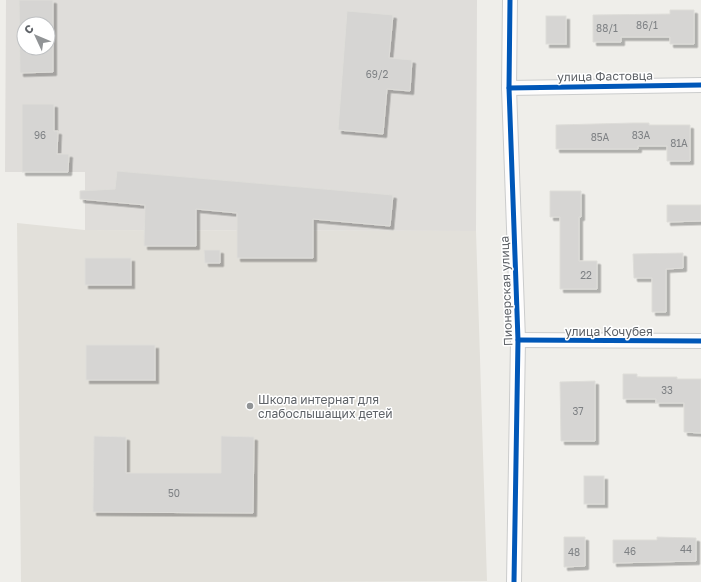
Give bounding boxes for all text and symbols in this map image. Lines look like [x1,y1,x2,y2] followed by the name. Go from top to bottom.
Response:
[16,16,56,56] north arrow
[636,19,658,31] house number: 86/1
[21,21,36,36] text: С
[596,22,618,34] house number: 88/1
[366,68,389,80] house number: 69/2
[557,68,653,84] street label: улица Фастовца
[34,129,46,141] house number: 96
[632,129,651,141] house number: 83А
[591,131,610,143] house number: 85А
[670,137,688,149] house number: 81А
[497,236,515,346] street label: Пионерская улица
[580,269,592,281] house number: 22
[565,324,653,339] street label: улица Кочубея
[661,384,673,396] house number: 33
[258,392,393,421] place label: Школа интернат для слабослышащих детей
[245,401,255,411] marker: Школа интернат для слабослышащих детей
[572,405,584,417] house number: 37
[168,487,180,499] house number: 50
[680,543,692,555] house number: 44
[624,545,636,557] house number: 46
[568,546,580,558] house number: 48

